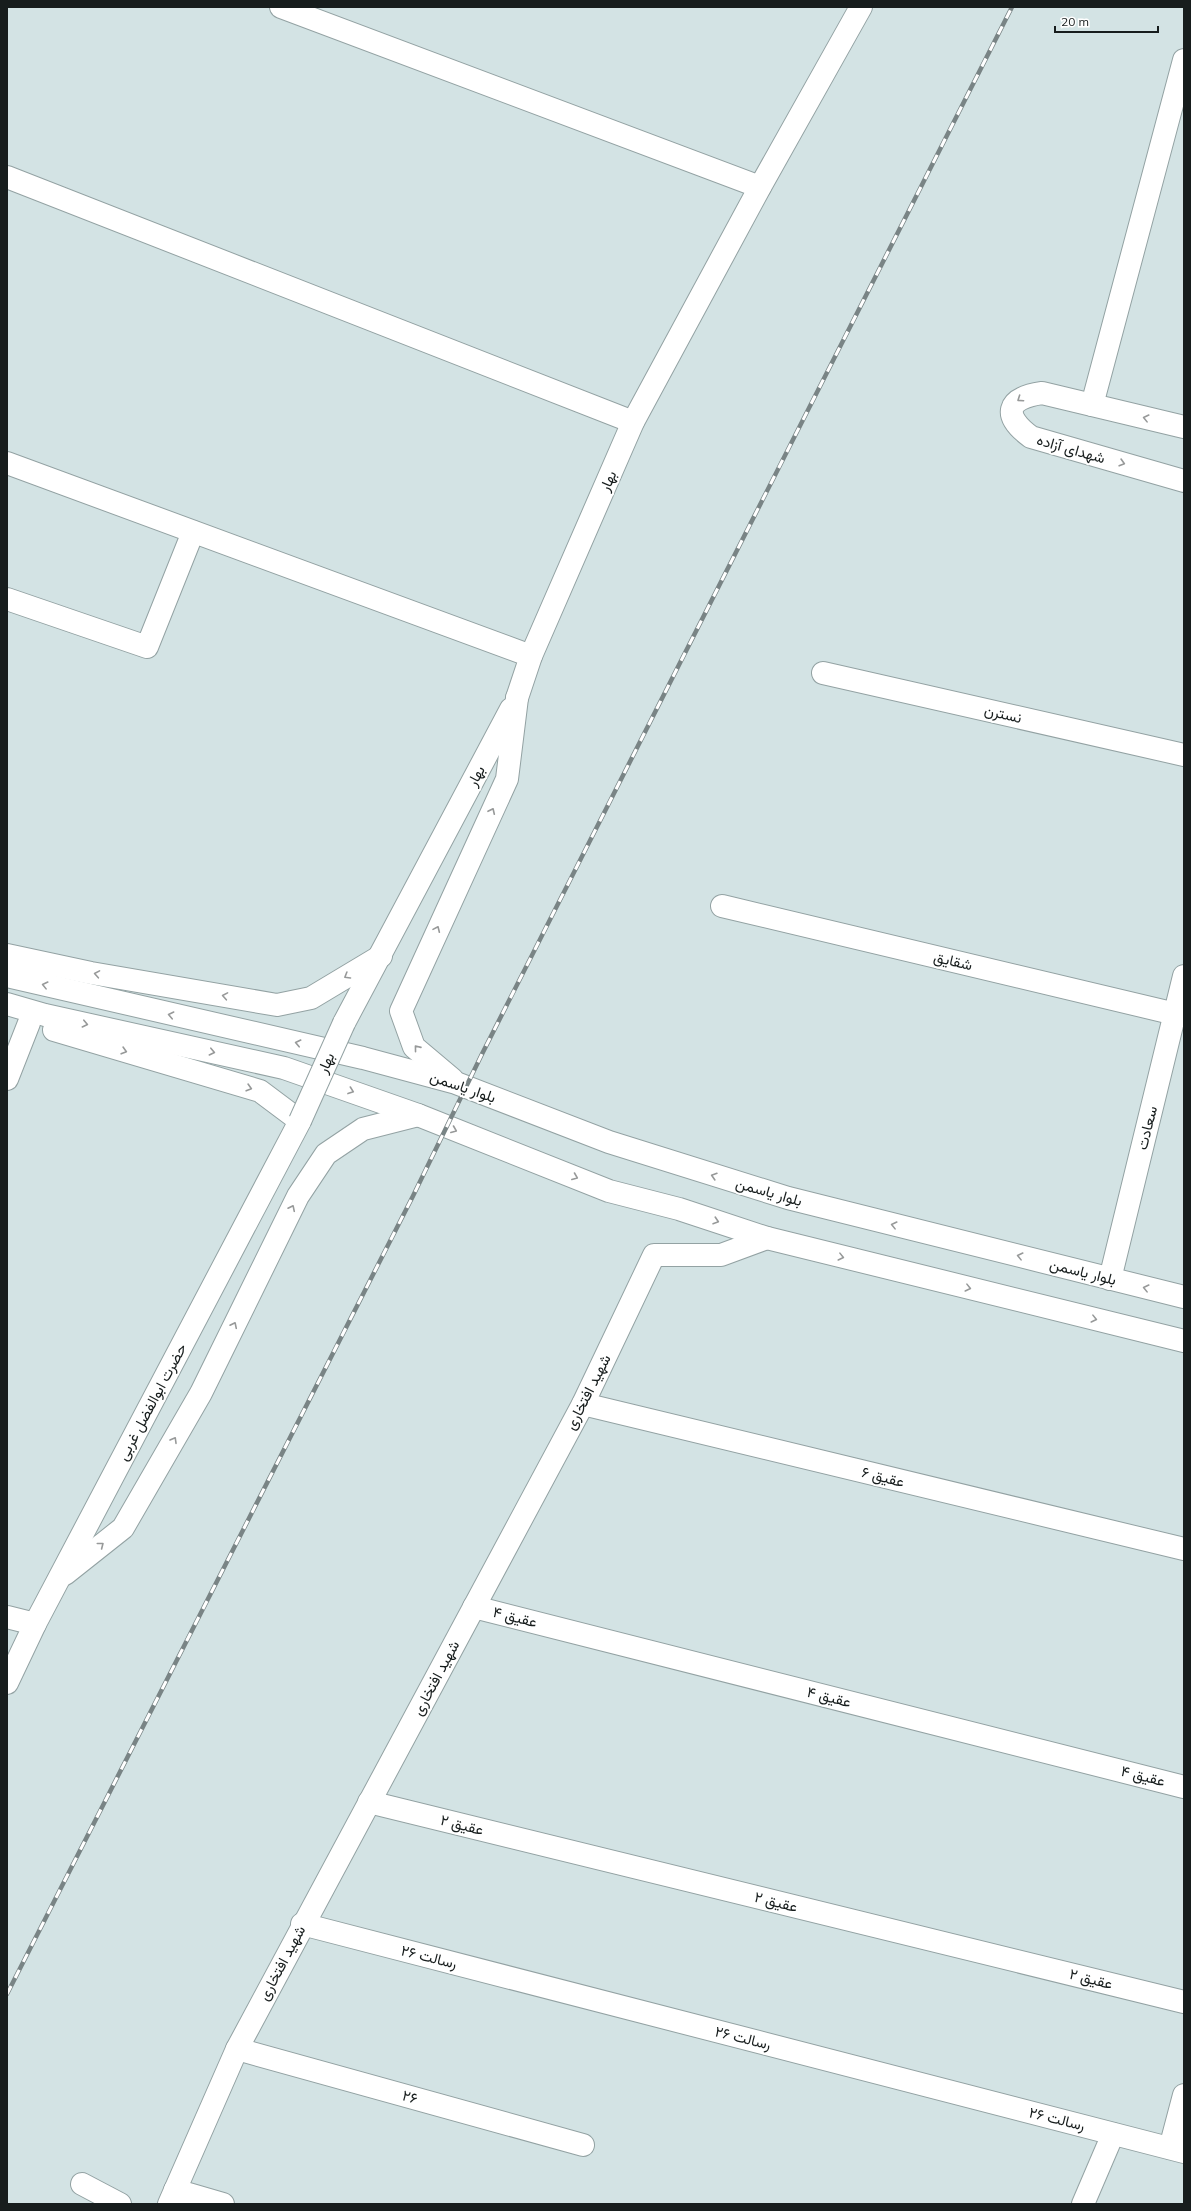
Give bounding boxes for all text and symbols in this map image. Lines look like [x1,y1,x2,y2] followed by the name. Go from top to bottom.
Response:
[1055,8,1158,34] scale bar
[1061,14,1089,29] text: 20 m
[1018,394,1025,401] one-way arrow
[1143,414,1150,423] one-way arrow
[1034,430,1108,468] street label: شهدای آزاده
[1118,458,1125,467] one-way arrow
[594,467,620,495] street label: بهار
[983,700,1024,727] street label: نسترن
[462,762,489,790] street label: بهار
[487,808,495,816] one-way arrow
[432,926,440,933] one-way arrow
[932,947,975,975] street label: شقایق
[94,970,100,978] one-way arrow
[344,971,351,978] one-way arrow
[41,982,48,990] one-way arrow
[222,992,228,1001] one-way arrow
[168,1011,174,1019] one-way arrow
[82,1019,89,1027] one-way arrow
[295,1040,301,1048] one-way arrow
[414,1045,421,1052] one-way arrow
[120,1046,127,1055] one-way arrow
[209,1047,216,1055] one-way arrow
[312,1049,338,1077] street label: بهار
[427,1066,499,1108] street label: بلوار یاسمن
[246,1083,252,1091] one-way arrow
[347,1087,354,1095] one-way arrow
[1132,1104,1161,1152] street label: سعادت
[451,1125,458,1133] one-way arrow
[711,1172,718,1181] one-way arrow
[571,1173,578,1181] one-way arrow
[733,1173,805,1211] street label: بلوار یاسمن
[287,1205,295,1212] one-way arrow
[713,1217,720,1225] one-way arrow
[891,1221,897,1229] one-way arrow
[838,1252,845,1260] one-way arrow
[1017,1253,1023,1261] one-way arrow
[1047,1254,1119,1290] street label: بلوار یاسمن
[964,1283,971,1291] one-way arrow
[1143,1284,1150,1293] one-way arrow
[1090,1314,1097,1323] one-way arrow
[229,1322,237,1329] one-way arrow
[113,1340,191,1464] street label: حضرت ابوالفضل غربی
[560,1351,616,1433] street label: شهید افتخاری
[169,1437,176,1444] one-way arrow
[859,1462,907,1492] street label: عقیق ۶
[96,1543,103,1550] one-way arrow
[491,1602,539,1632] street label: عقیق ۴
[408,1637,464,1719] street label: شهید افتخاری
[805,1682,853,1712] street label: عقیق ۴
[1119,1761,1167,1791] street label: عقیق ۴
[438,1810,486,1840] street label: عقیق ۲
[752,1887,800,1917] street label: عقیق ۲
[254,1922,310,2004] street label: شهید افتخاری
[399,1940,459,1973] street label: رسالت ۲۶
[1067,1964,1115,1994] street label: عقیق ۲
[713,2021,773,2054] street label: رسالت ۲۶
[400,2085,420,2108] street label: ۲۶
[1027,2102,1087,2135] street label: رسالت ۲۶

